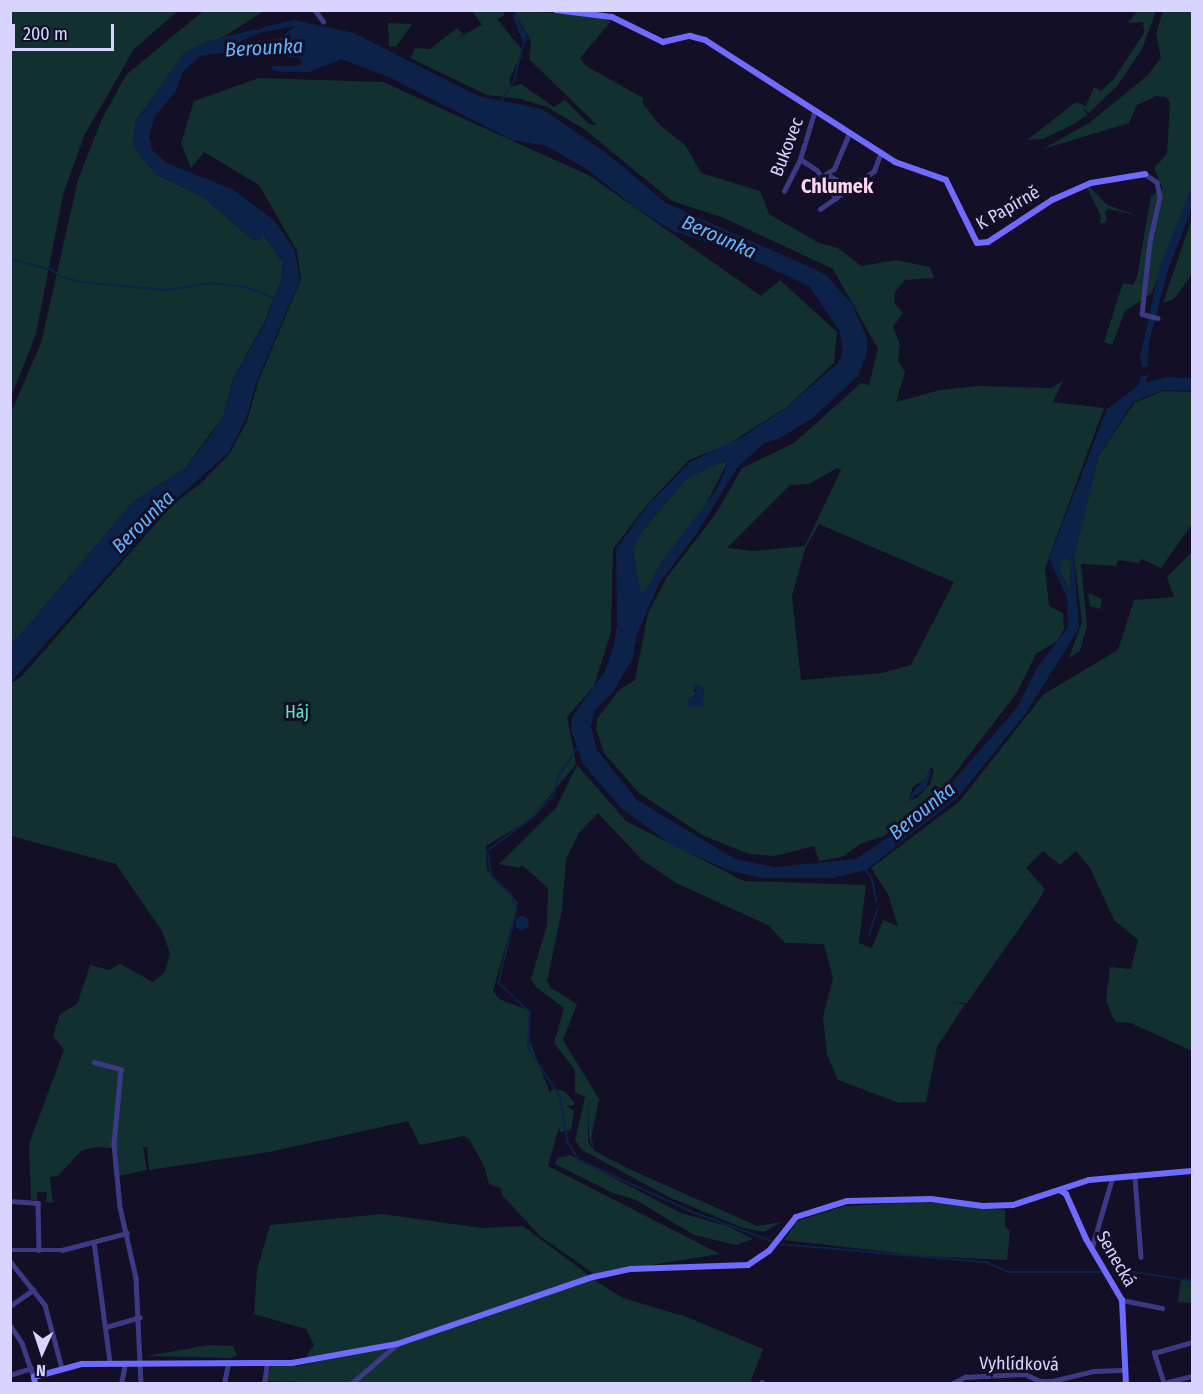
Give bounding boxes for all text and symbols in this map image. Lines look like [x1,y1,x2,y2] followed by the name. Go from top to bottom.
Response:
[15,12,117,50] scale bar
[23,23,68,45] text: 200 m
[224,34,304,62] water label: Berounka
[766,114,808,180] street label: Bukovec
[801,174,873,198] district label: Chlumek
[972,181,1044,235] street label: K Papírně
[678,210,760,264] water label: Berounka
[107,486,179,558] water label: Berounka
[285,701,309,723] park label: Háj
[884,777,960,845] water label: Berounka
[1091,1227,1141,1291] street label: Senecká
[12,1322,72,1382] north arrow
[979,1353,1059,1375] street label: Vyhlídková
[36,1361,46,1380] text: N

